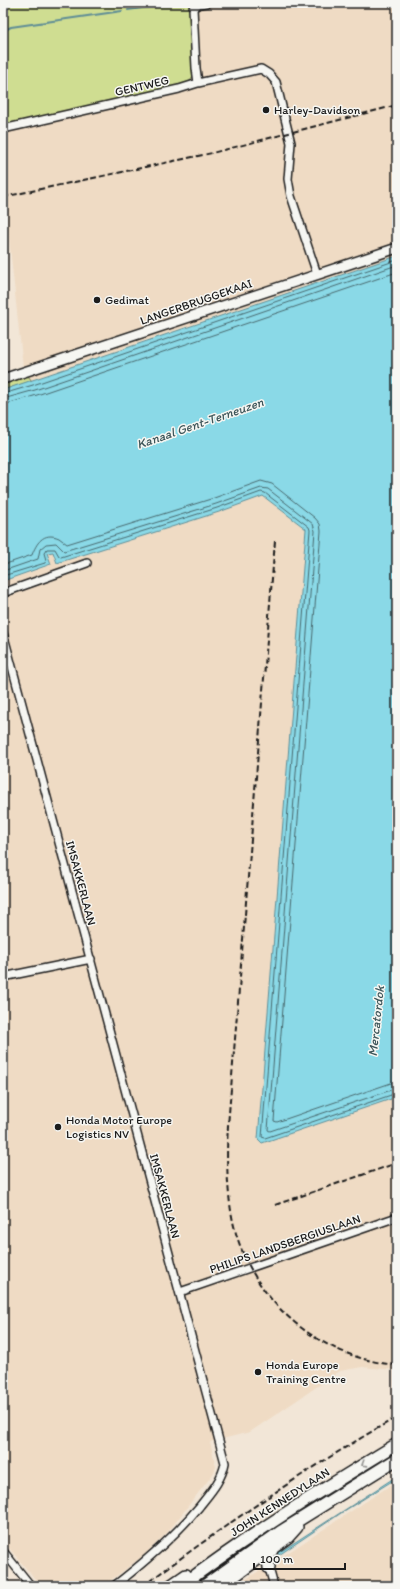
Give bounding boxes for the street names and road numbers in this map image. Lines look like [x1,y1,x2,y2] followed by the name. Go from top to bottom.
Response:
[114,73,170,99] street label: GENTWEG
[138,276,254,328] street label: LANGERBRUGGEKAAI
[63,839,99,927] street label: IMSAKKERLAAN
[147,1152,183,1240] street label: IMSAKKERLAAN
[208,1212,362,1276] street label: PHILIPS LANDSBERGIUSLAAN
[228,1465,332,1539] street label: JOHN KENNEDYLAAN

